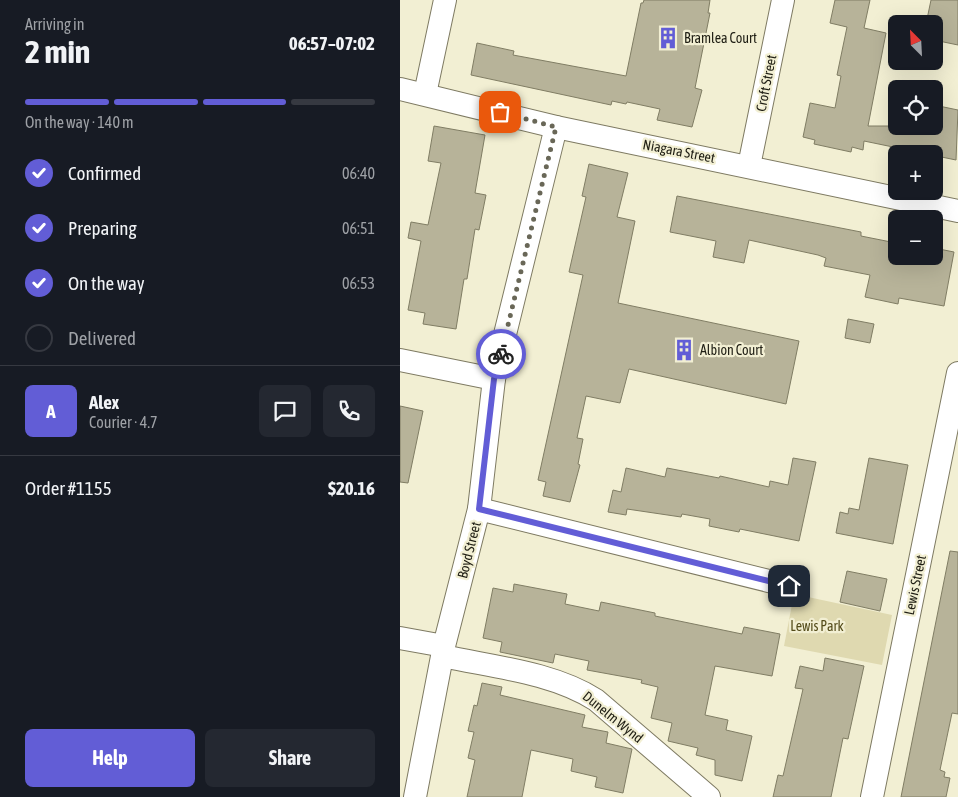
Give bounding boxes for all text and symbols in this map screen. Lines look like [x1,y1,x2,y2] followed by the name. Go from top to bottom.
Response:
[25,15,85,33] text: Arriving in
[888,15,942,70] north arrow
[888,15,943,265] map controls
[655,25,681,51] building icon: Bramlea Court
[684,30,757,46] place label: Bramlea Court
[289,32,375,54] text: 06:57–07:02
[25,33,90,70] text: 2 min
[753,53,779,113] street label: Croft Street
[888,80,943,135] button: locate
[479,91,521,133] pin
[486,98,514,126] icon: bag
[25,113,134,131] text: On the way · 140 m
[642,136,716,166] street label: Niagara Street
[888,145,943,200] button: +
[25,159,53,187] icon: check
[68,162,141,184] text: Confirmed
[342,164,375,182] text: 06:40
[888,210,943,265] button: −
[25,214,53,242] icon: check
[68,217,137,239] text: Preparing
[342,219,375,237] text: 06:51
[25,269,53,297] icon: check
[68,272,145,294] text: On the way
[342,274,375,292] text: 06:53
[68,327,136,349] text: Delivered
[476,329,526,379] courier
[671,337,697,363] building icon: Albion Court
[487,340,515,368] icon: bike
[700,342,763,358] place label: Albion Court
[259,385,311,437] button: chat
[323,385,375,437] button: phone
[89,391,119,413] text: Alex
[46,400,56,422] text: A
[89,413,158,431] text: Courier · 4.7
[25,477,112,499] text: Order #1155
[328,477,375,499] text: $20.16
[454,520,484,580] street label: Boyd Street
[901,554,929,616] street label: Lewis Street
[768,565,810,607] pin
[775,572,803,600] icon: home
[790,618,844,634] park label: Lewis Park
[580,688,646,746] street label: Dunelm Wynd
[25,729,195,787] button: Help
[205,729,375,787] button: Share

